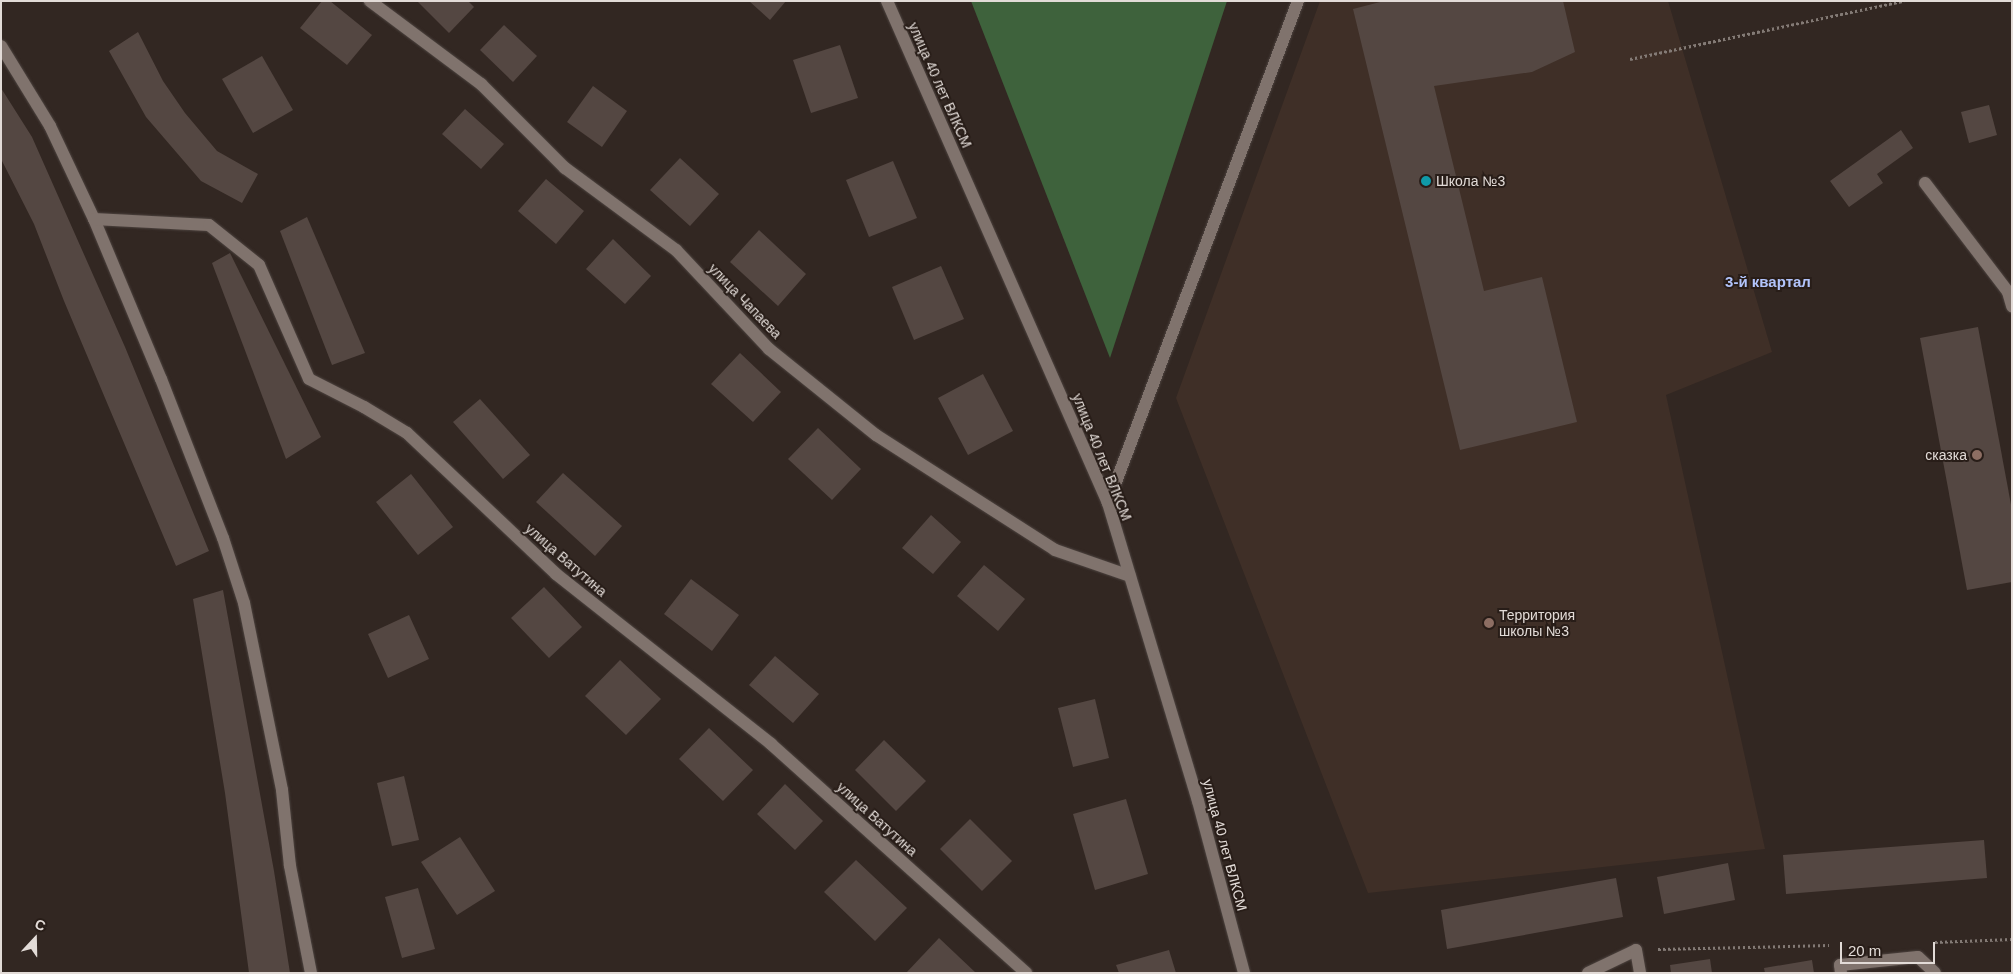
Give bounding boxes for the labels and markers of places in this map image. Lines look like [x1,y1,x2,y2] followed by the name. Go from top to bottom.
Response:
[1436,173,1505,189] place label: Школа №3
[1420,175,1432,187] marker: Школа №3
[1925,447,1967,463] place label: сказка
[1971,449,1983,461] marker: сказка
[1499,607,1575,640] place label: Территория школы №3
[1483,617,1495,629] marker: Территория школы №3

